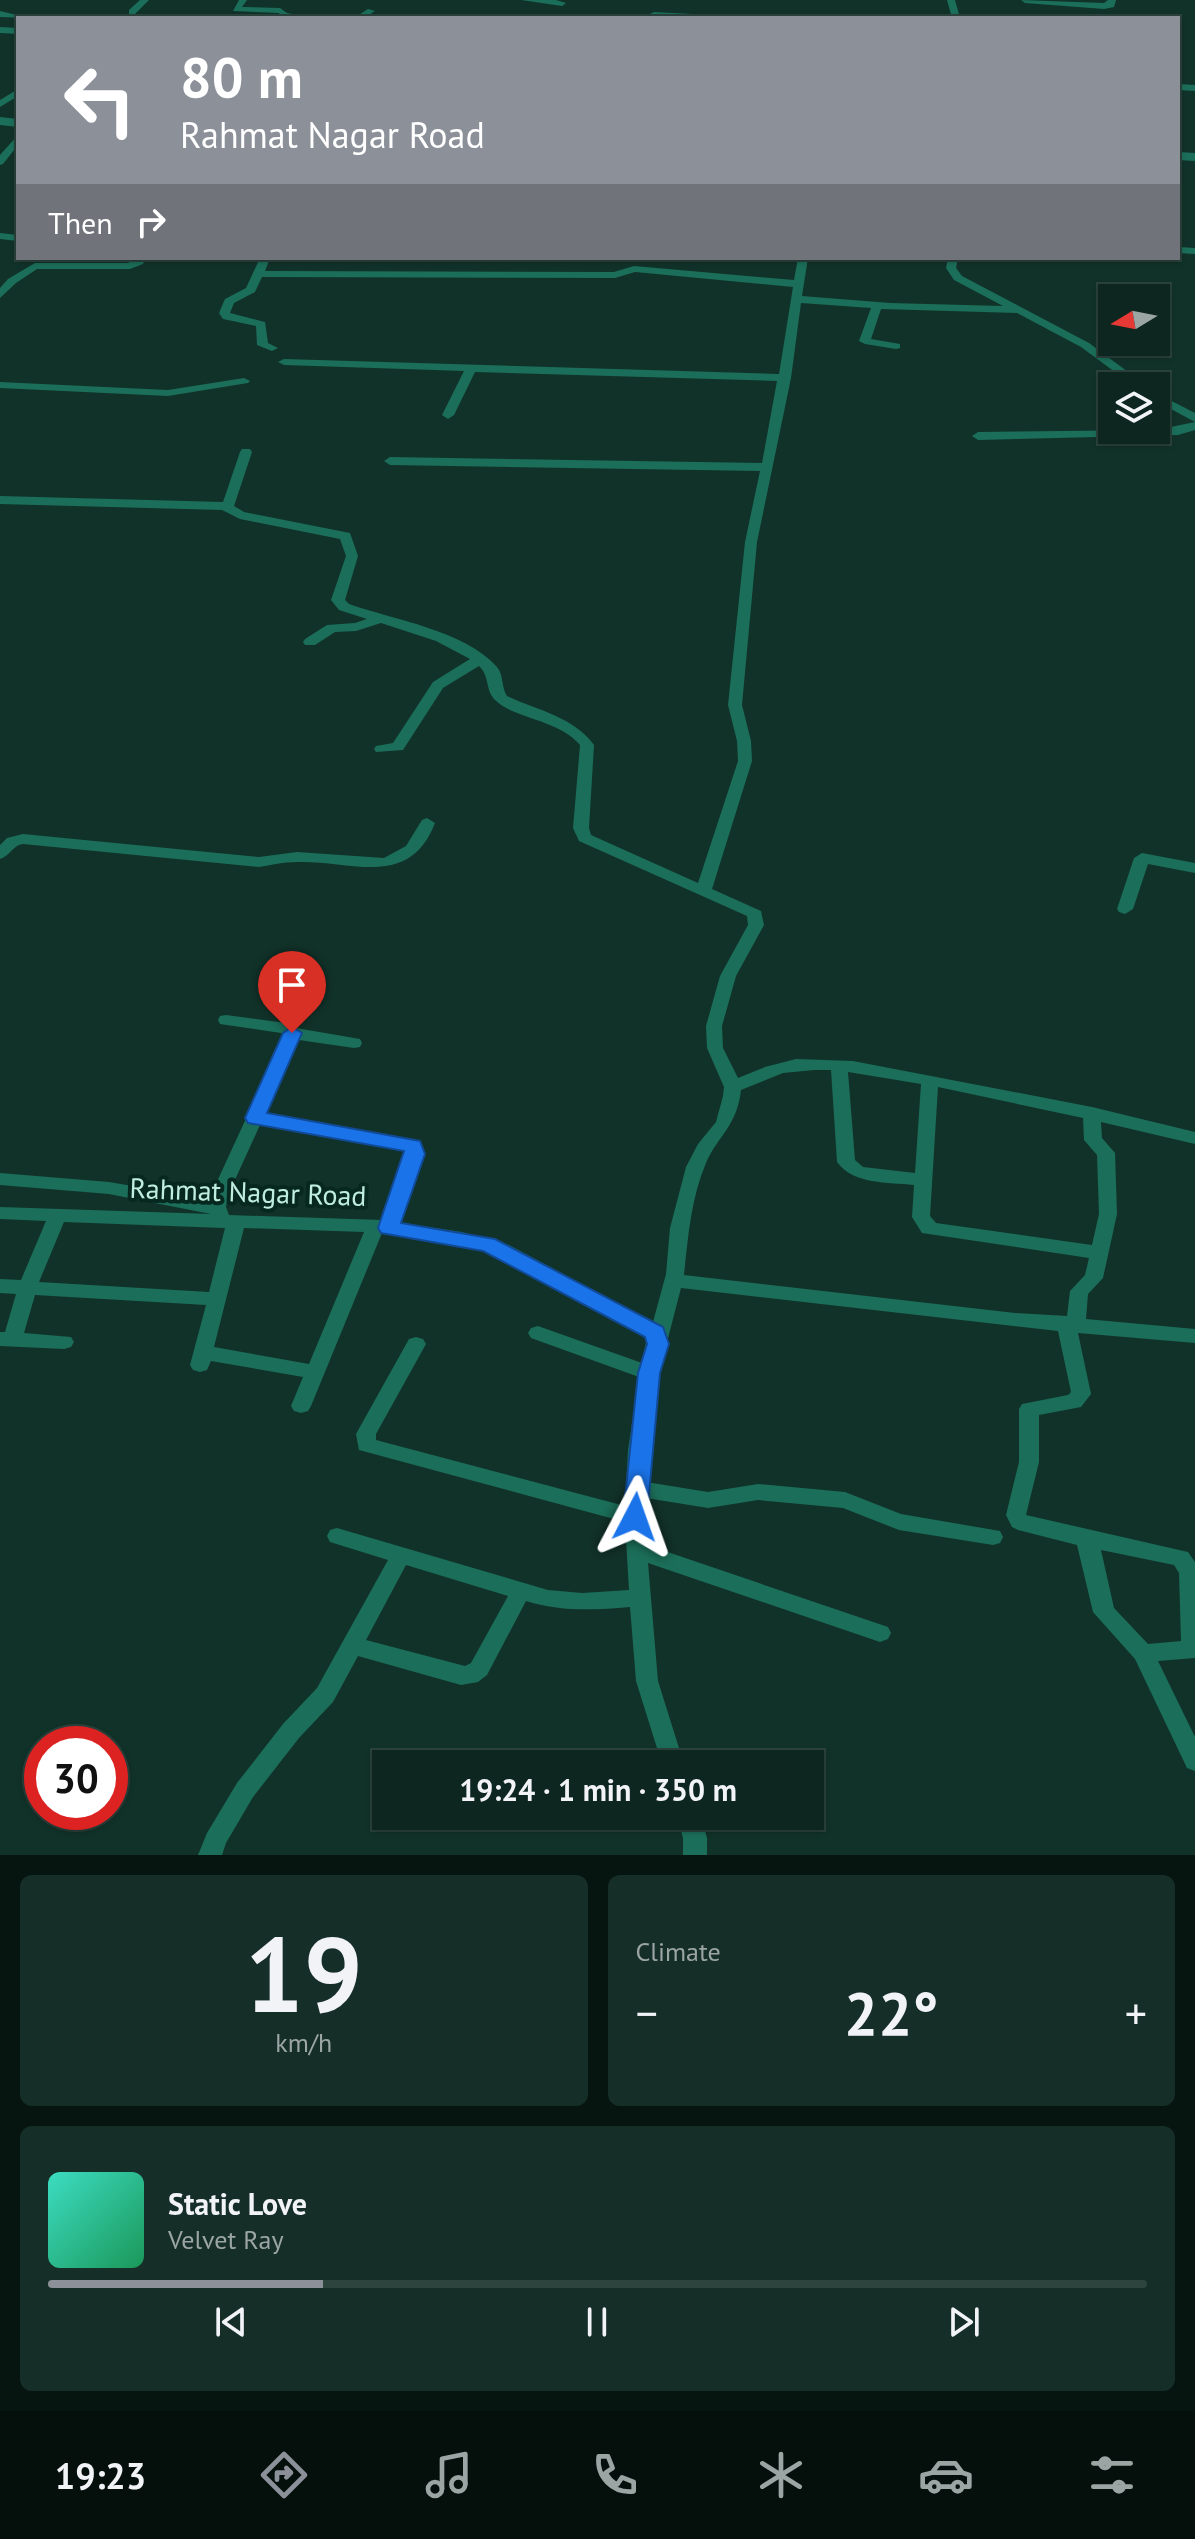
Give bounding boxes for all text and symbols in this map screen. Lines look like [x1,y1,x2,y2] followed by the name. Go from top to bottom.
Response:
[180,41,303,113] text: 80 m
[48,48,152,152] icon: left
[180,111,485,158] text: Rahmat Nagar Road
[129,200,173,244] icon: right
[48,203,113,242] text: Then
[1098,284,1170,356] north arrow
[1098,284,1170,444] map controls
[1098,372,1170,444] button: layers
[258,951,326,1033] pin
[270,963,314,1007] icon: arrive
[129,1169,367,1214] street label: Rahmat Nagar Road
[593,1475,677,1559] position arrow
[24,1726,128,1830] speed limit sign: 30
[459,1770,737,1809] text: 19:24 · 1 min · 350 m
[245,1906,363,2041] text: 19
[636,1935,721,1968] text: Climate
[844,1974,938,2052] text: 22°
[636,1984,658,2041] text: −
[1125,1984,1147,2041] text: +
[275,2026,332,2059] text: km/h
[168,2184,307,2223] text: Static Love
[168,2223,284,2256] text: Velvet Ray
[209,2300,253,2344] icon: previous
[575,2300,619,2344] icon: pause
[942,2300,986,2344] icon: next
[256,2447,312,2503] icon: directions
[421,2447,477,2503] icon: music
[587,2447,643,2503] icon: phone
[753,2447,809,2503] icon: climate
[918,2447,974,2503] icon: car
[1084,2447,1140,2503] icon: filters
[55,2452,146,2499] text: 19:23

